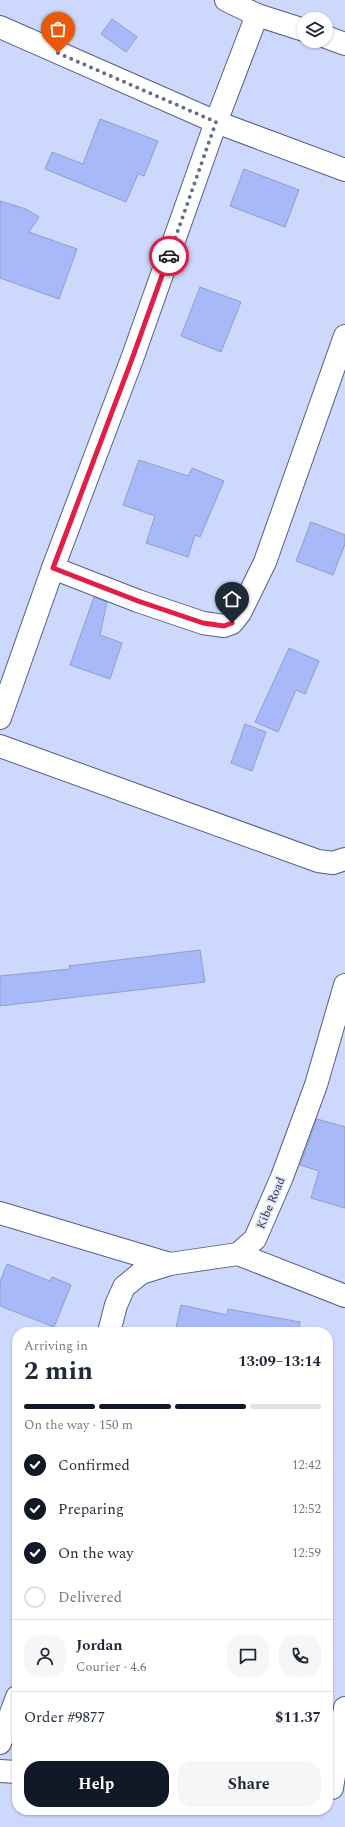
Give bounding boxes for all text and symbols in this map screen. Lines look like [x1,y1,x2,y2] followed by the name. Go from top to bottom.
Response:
[41,12,75,53] pin
[297,12,333,48] map controls
[297,12,333,48] button: layers
[47,18,69,40] icon: bag
[149,236,189,276] courier
[158,245,180,267] icon: car
[215,582,249,623] pin
[221,588,243,610] icon: home
[252,1174,291,1232] street label: Kibe Road
[24,1336,88,1356] text: Arriving in
[238,1350,321,1373] text: 13:09–13:14
[24,1351,93,1391] text: 2 min
[24,1415,133,1435] text: On the way · 150 m
[24,1454,46,1476] icon: check
[58,1454,130,1477] text: Confirmed
[292,1455,321,1475] text: 12:42
[24,1498,46,1520] icon: check
[58,1498,124,1521] text: Preparing
[292,1499,321,1519] text: 12:52
[24,1542,46,1564] icon: check
[58,1542,133,1565] text: On the way
[292,1543,321,1563] text: 12:59
[58,1586,122,1609] text: Delivered
[76,1634,123,1657] text: Jordan
[24,1635,66,1677] button: person
[227,1635,269,1677] button: chat
[279,1635,321,1677] button: phone
[76,1657,146,1677] text: Courier · 4.6
[24,1706,105,1729] text: Order #9877
[275,1706,321,1729] text: $11.37
[24,1761,169,1807] button: Help
[177,1761,321,1807] button: Share

